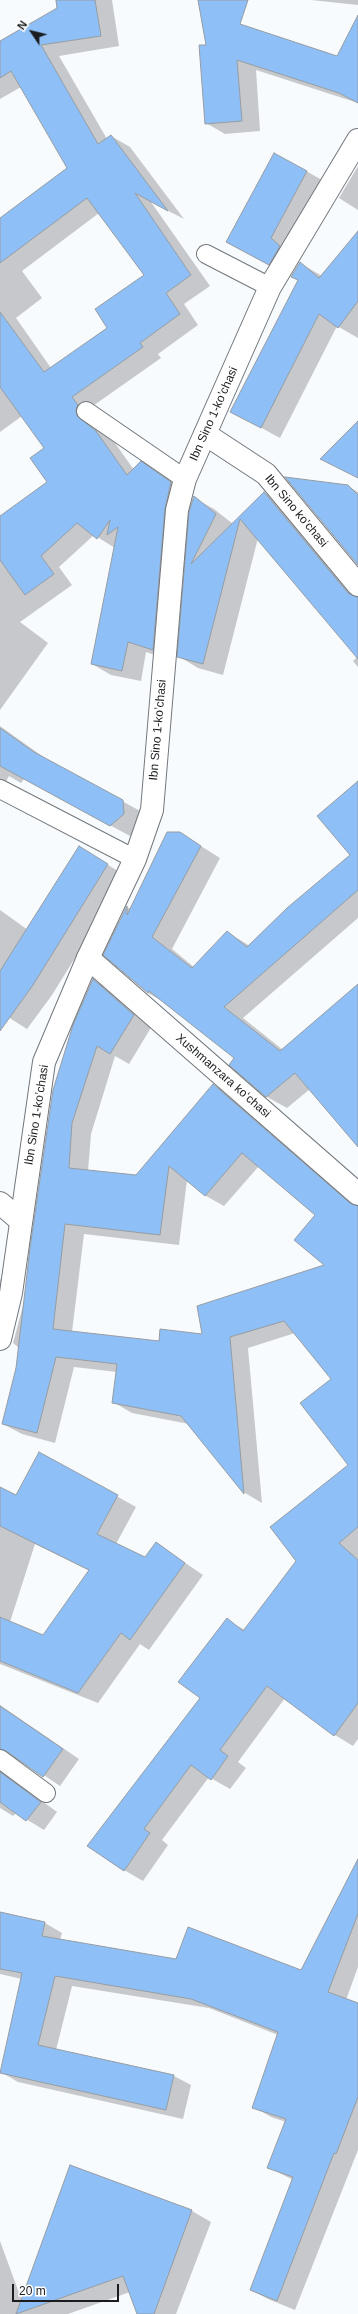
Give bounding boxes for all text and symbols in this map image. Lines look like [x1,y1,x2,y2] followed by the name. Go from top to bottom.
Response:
[12,12,52,52] north arrow
[15,18,29,32] text: N
[187,365,241,463] street label: Ibn Sino 1-koʼchasi
[261,472,331,550] street label: Ibn Sino ko'chasi
[146,679,170,781] street label: Ibn Sino 1-koʼchasi
[173,1031,273,1121] street label: Xushmanzara koʻchasi
[22,1064,52,1166] street label: Ibn Sino 1-koʼchasi
[14,2276,121,2302] scale bar
[19,2284,46,2298] text: 20 m

